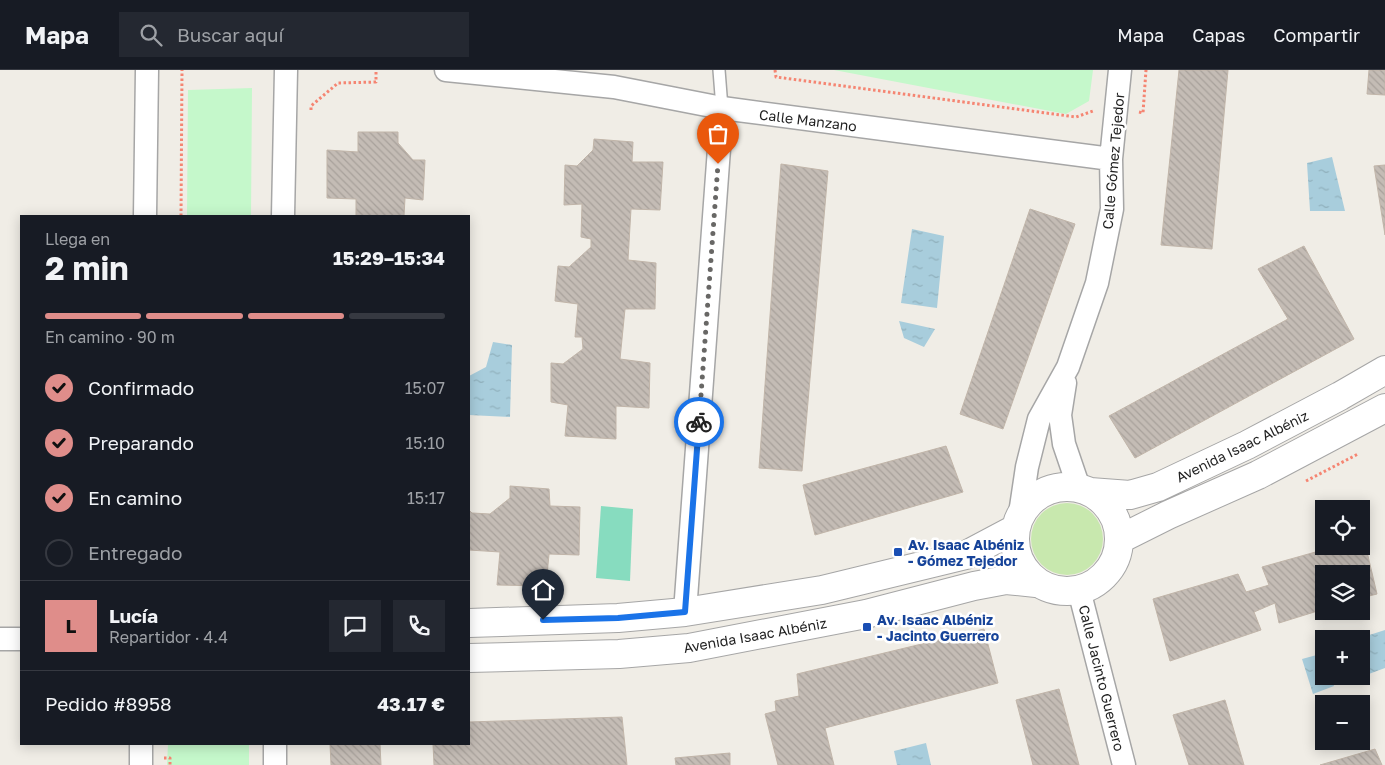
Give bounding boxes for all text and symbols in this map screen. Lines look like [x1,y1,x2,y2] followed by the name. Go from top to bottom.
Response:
[119,12,469,57] search box
[25,20,89,49] text: Mapa
[137,21,165,49] icon: search
[177,23,284,46] text: Buscar aquí
[1117,24,1164,46] text: Mapa
[1192,24,1245,46] text: Capas
[1273,24,1360,46] text: Compartir
[1099,91,1127,230] street label: Calle Gómez Tejedor
[758,106,858,134] street label: Calle Manzano
[697,113,739,164] pin
[704,120,732,148] icon: bag
[45,229,110,249] text: Llega en
[333,246,445,269] text: 15:29–15:34
[45,249,129,287] text: 2 min
[45,327,175,347] text: En camino · 90 m
[45,374,73,402] icon: check
[88,376,194,399] text: Confirmado
[405,378,445,398] text: 15:07
[674,397,724,447] courier
[1173,407,1311,485] street label: Avenida Isaac Albéniz
[685,408,713,436] icon: bike
[45,429,73,457] icon: check
[88,431,194,454] text: Preparando
[405,433,445,453] text: 15:10
[45,484,73,512] icon: check
[88,486,182,509] text: En camino
[407,488,445,508] text: 15:17
[1315,500,1370,750] map controls
[1315,500,1370,555] button: locate
[908,536,1024,569] place label: Av. Isaac Albéniz - Gómez Tejedor
[88,541,182,564] text: Entregado
[892,546,904,558] marker: Av. Isaac Albéniz - Gómez Tejedor
[1315,565,1370,620] button: layers
[522,569,564,620] pin
[529,576,557,604] icon: home
[329,600,381,652] button: chat
[393,600,445,652] button: phone
[1076,603,1128,753] street label: Calle Jacinto Guerrero
[109,604,158,627] text: Lucía
[877,611,999,644] place label: Av. Isaac Albéniz - Jacinto Guerrero
[66,614,76,637] text: L
[682,614,828,656] street label: Avenida Isaac Albéniz
[861,621,873,633] marker: Av. Isaac Albéniz - Jacinto Guerrero
[109,627,228,647] text: Repartidor · 4.4
[1315,630,1370,685] button: +
[45,692,172,715] text: Pedido #8958
[377,692,445,715] text: 43.17 €
[1315,695,1370,750] button: −

